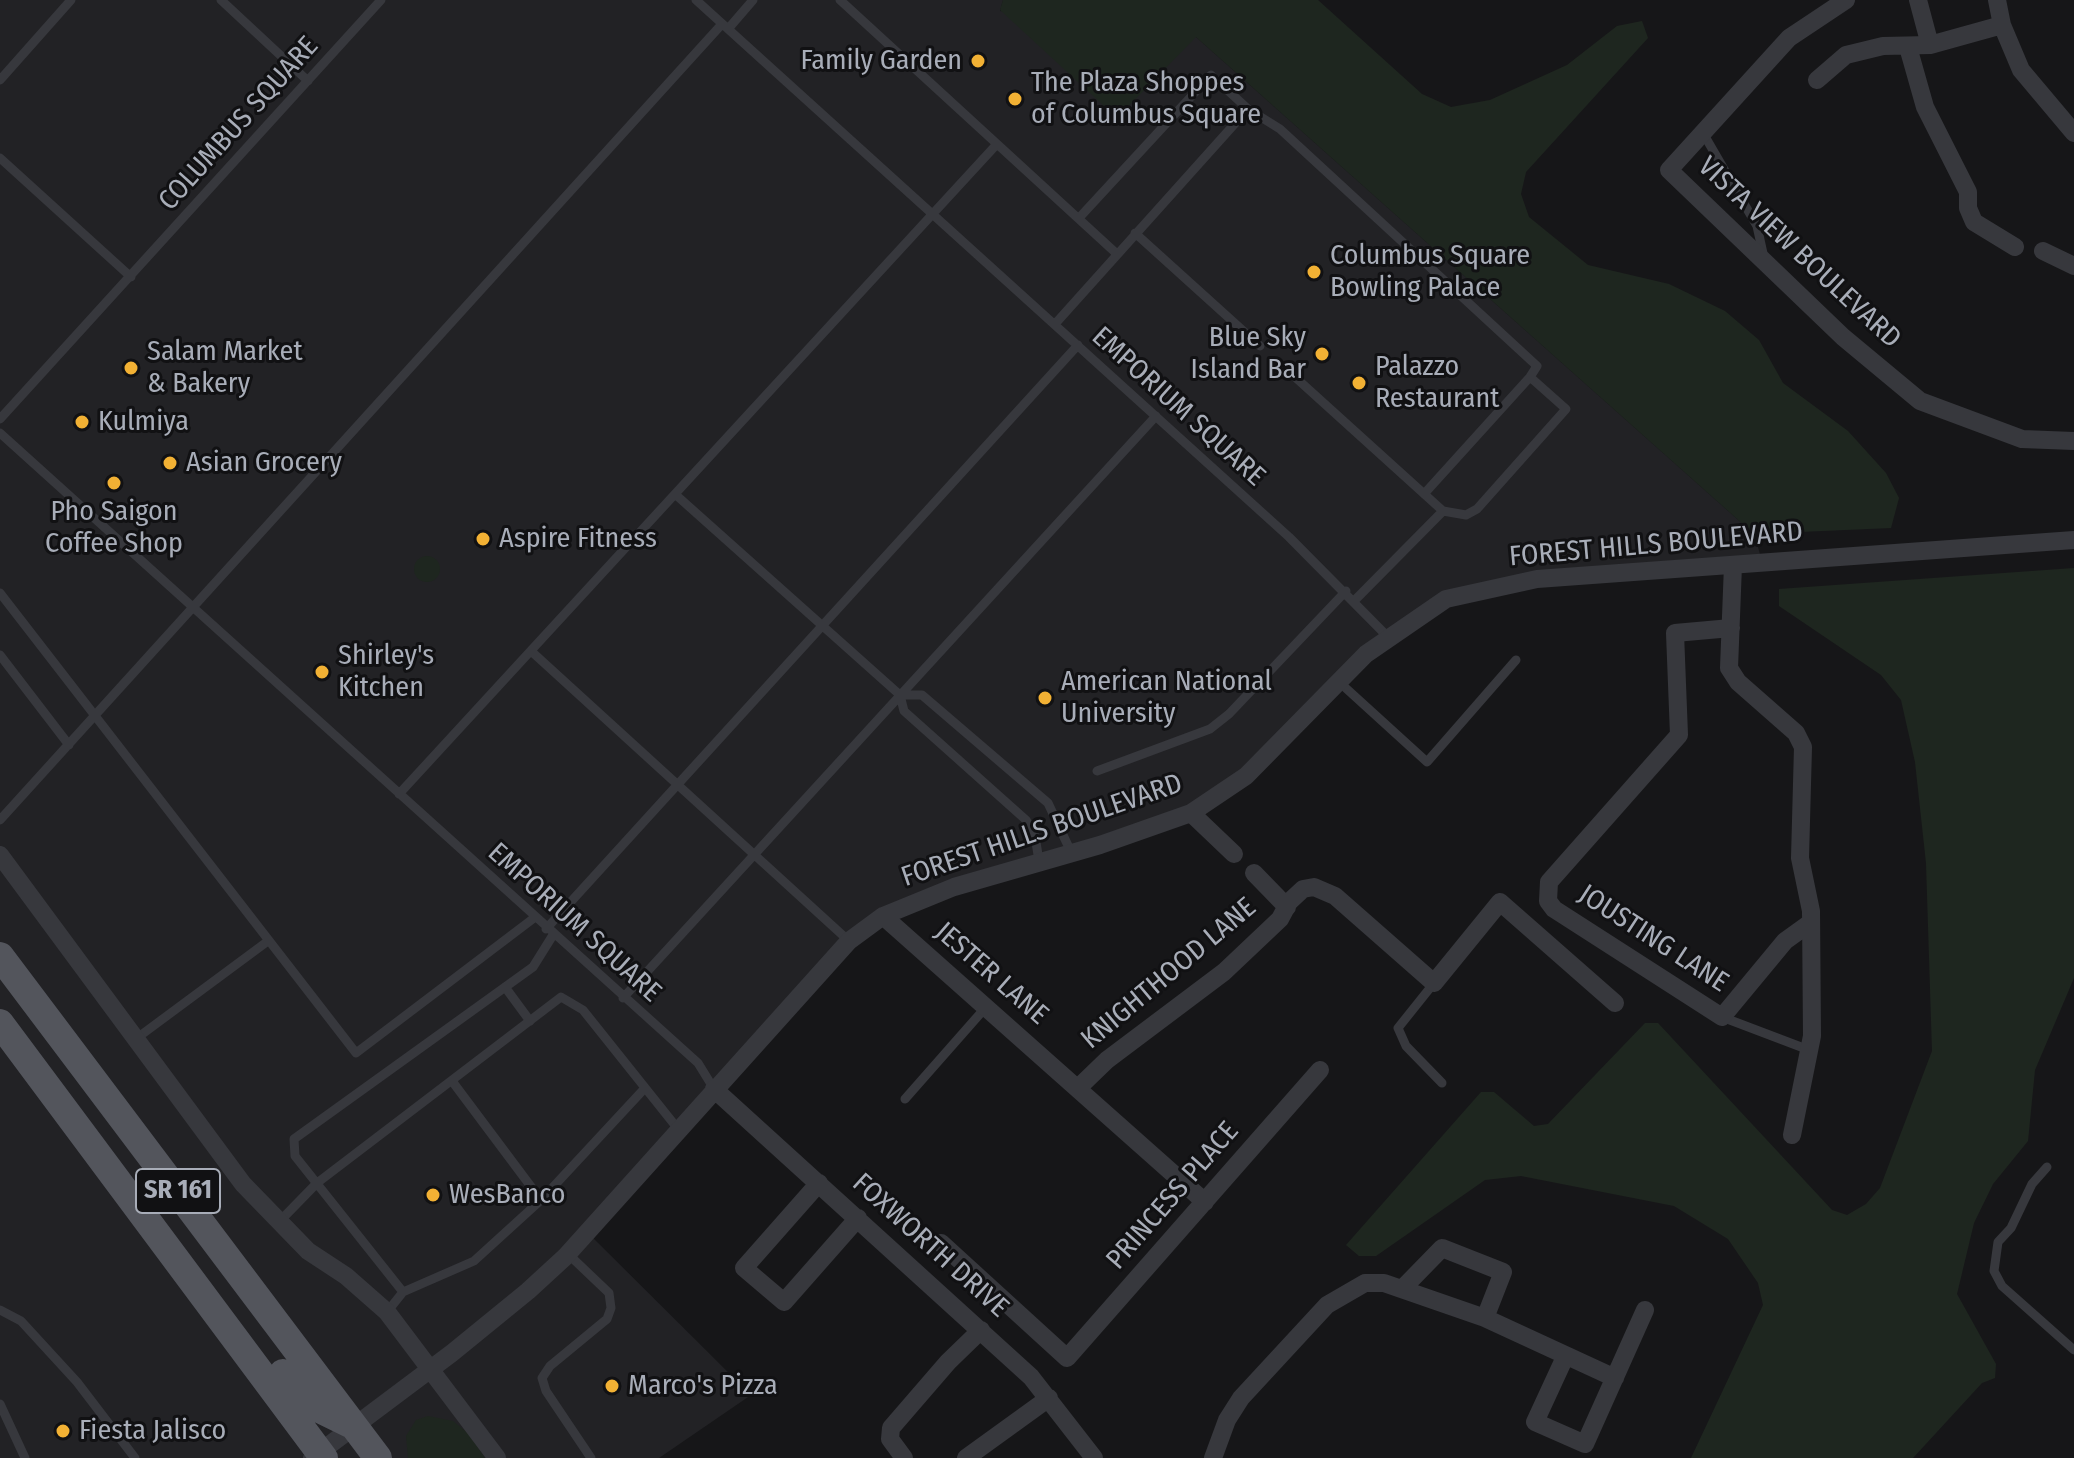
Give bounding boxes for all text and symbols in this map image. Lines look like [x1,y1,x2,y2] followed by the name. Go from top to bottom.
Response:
[152,30,326,218] street label: COLUMBUS SQUARE
[801,44,962,78] place label: Family Garden
[969,52,987,70] marker: Family Garden
[1031,66,1261,132] place label: The Plaza Shoppes of Columbus Square
[1006,90,1024,108] marker: The Plaza Shoppes of Columbus Square
[1691,150,1907,356] street label: VISTA VIEW BOULEVARD
[1330,239,1530,305] place label: Columbus Square Bowling Palace
[1305,263,1323,281] marker: Columbus Square Bowling Palace
[1084,320,1272,494] street label: EMPORIUM SQUARE
[1191,321,1306,387] place label: Blue Sky Island Bar
[147,335,303,401] place label: Salam Market & Bakery
[1313,345,1331,363] marker: Blue Sky Island Bar
[1375,350,1499,416] place label: Palazzo Restaurant
[122,359,140,377] marker: Salam Market & Bakery
[1350,374,1368,392] marker: Palazzo Restaurant
[98,405,189,439] place label: Kulmiya
[73,413,91,431] marker: Kulmiya
[186,446,342,480] place label: Asian Grocery
[161,454,179,472] marker: Asian Grocery
[105,474,123,492] marker: Pho Saigon Coffee Shop
[45,495,183,561] place label: Pho Saigon Coffee Shop
[1508,515,1804,575] street label: FOREST HILLS BOULEVARD
[499,522,657,556] place label: Aspire Fitness
[474,530,492,548] marker: Aspire Fitness
[338,639,434,705] place label: Shirley's Kitchen
[313,663,331,681] marker: Shirley's Kitchen
[1061,665,1272,731] place label: American National University
[1036,689,1054,707] marker: American National University
[897,767,1187,895] street label: FOREST HILLS BOULEVARD
[480,836,668,1010] street label: EMPORIUM SQUARE
[1572,878,1734,1000] street label: JOUSTING LANE
[1075,891,1263,1057] street label: KNIGHTHOOD LANE
[928,916,1054,1032] street label: JESTER LANE
[1100,1115,1246,1277] street label: PRINCESS PLACE
[845,1167,1015,1325] street label: FOXWORTH DRIVE
[136,1169,220,1213] road number: SR 161
[449,1178,565,1212] place label: WesBanco
[424,1186,442,1204] marker: WesBanco
[628,1369,778,1403] place label: Marco's Pizza
[603,1377,621,1395] marker: Marco's Pizza
[79,1414,226,1448] place label: Fiesta Jalisco
[54,1422,72,1440] marker: Fiesta Jalisco

